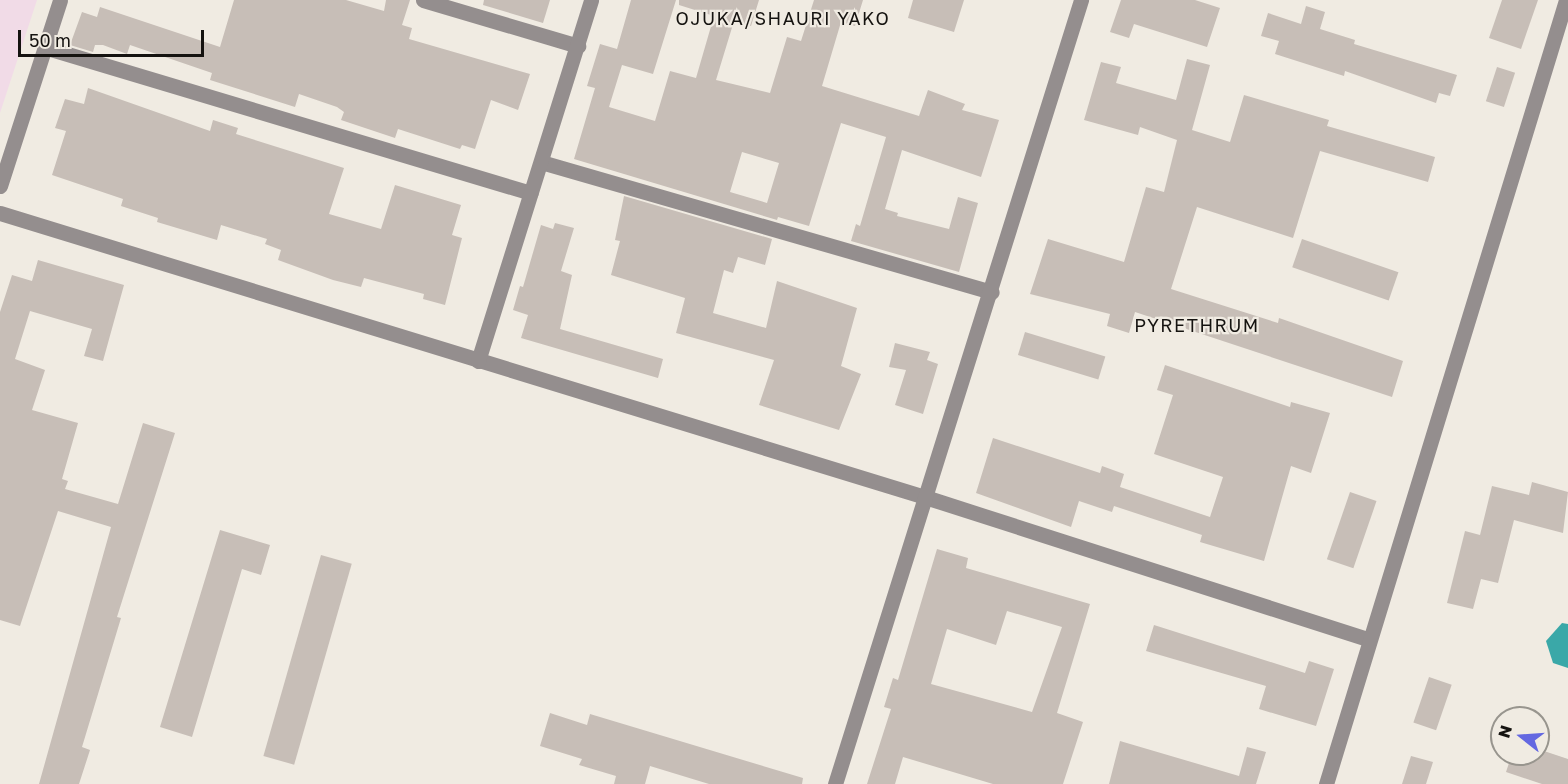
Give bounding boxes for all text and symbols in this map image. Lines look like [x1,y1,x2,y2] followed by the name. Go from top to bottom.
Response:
[676,7,890,29] district label: OJUKA/SHAURI YAKO
[21,18,207,56] scale bar
[29,29,71,51] text: 50 m
[1134,314,1260,336] district label: PYRETHRUM
[1490,706,1550,766] north arrow
[1493,723,1516,740] text: N

